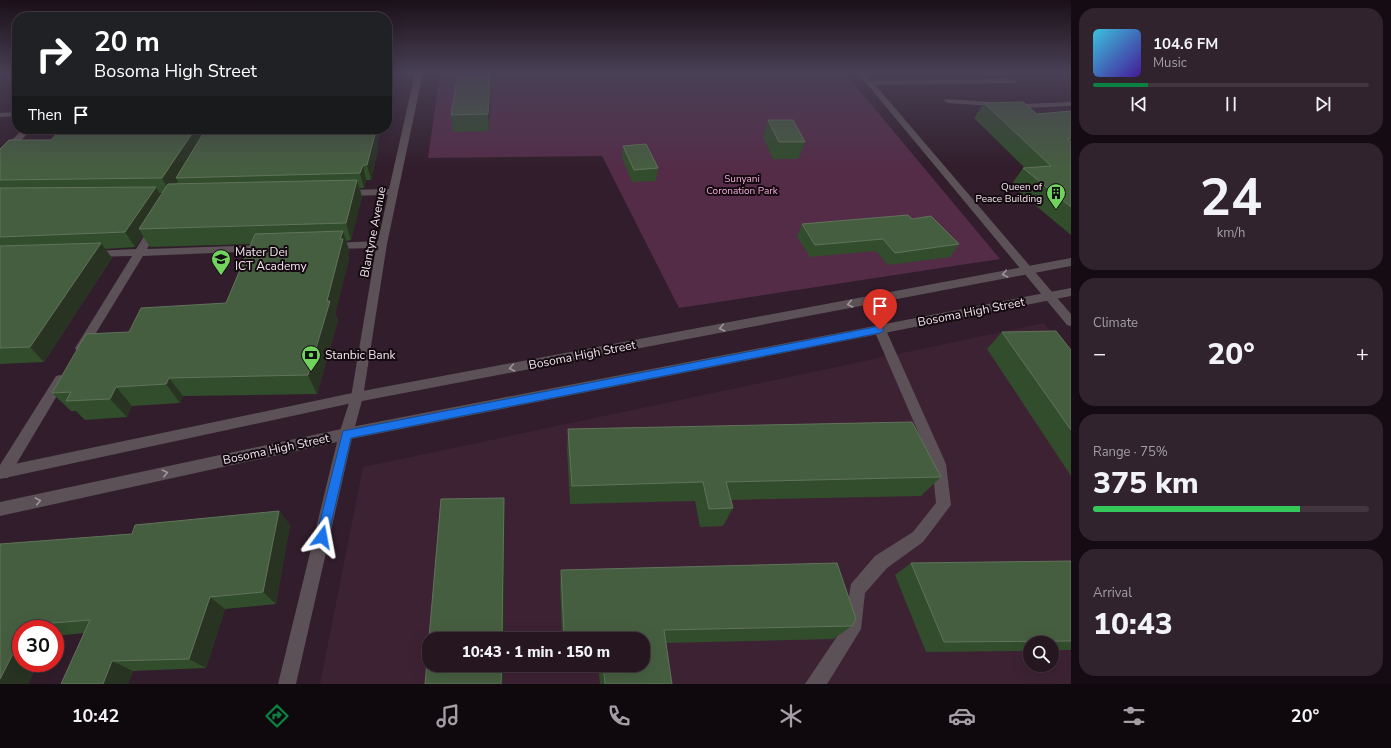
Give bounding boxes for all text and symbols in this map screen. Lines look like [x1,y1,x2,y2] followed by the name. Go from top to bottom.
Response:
[94,23,160,61] text: 20 m
[28,28,80,80] icon: right
[1153,34,1218,54] text: 104.6 FM
[1153,54,1187,72] text: Music
[94,59,257,83] text: Bosoma High Street
[1128,93,1150,115] icon: previous
[1220,93,1242,115] icon: pause
[1312,93,1334,115] icon: next
[70,104,92,126] icon: arrive
[28,105,62,125] text: Then
[1200,162,1262,233] text: 24
[706,172,779,198] park label: Sunyani Coronation Park
[976,180,1043,206] place label: Queen of Peace Building
[1045,182,1067,210] building icon: Queen of Peace Building
[356,185,390,279] street label: Blantyne Avenue
[1217,224,1245,242] text: km/h
[235,244,307,274] place label: Mater Dei ICT Academy
[210,248,232,276] school or university icon: Mater Dei ICT Academy
[1002,270,1008,278] one-way arrow
[863,289,897,330] pin
[916,294,1027,330] street label: Bosoma High Street
[869,295,891,317] icon: arrive
[847,299,853,308] one-way arrow
[1093,314,1138,332] text: Climate
[719,323,725,332] one-way arrow
[1207,334,1255,375] text: 20°
[527,337,638,373] street label: Bosoma High Street
[1093,339,1106,369] text: −
[1356,339,1369,369] text: +
[300,344,322,372] bank icon: Stanbic Bank
[325,347,396,363] place label: Stanbic Bank
[509,363,515,372] one-way arrow
[221,430,332,468] street label: Bosoma High Street
[1093,443,1168,461] text: Range · 75%
[1093,463,1199,504] text: 375 km
[162,470,168,478] one-way arrow
[35,497,41,505] one-way arrow
[301,516,343,558] position arrow
[1093,584,1132,602] text: Arrival
[1093,604,1173,645] text: 10:43
[12,620,64,672] speed limit sign: 30
[1023,636,1059,672] map controls
[1023,636,1059,672] button: search
[462,642,610,662] text: 10:43 · 1 min · 150 m
[263,702,291,730] icon: directions
[434,702,462,730] icon: music
[605,702,633,730] icon: phone
[777,702,805,730] icon: climate
[948,702,976,730] icon: car
[1120,702,1148,730] icon: filters
[72,704,119,728] text: 10:42
[1291,704,1319,728] text: 20°

